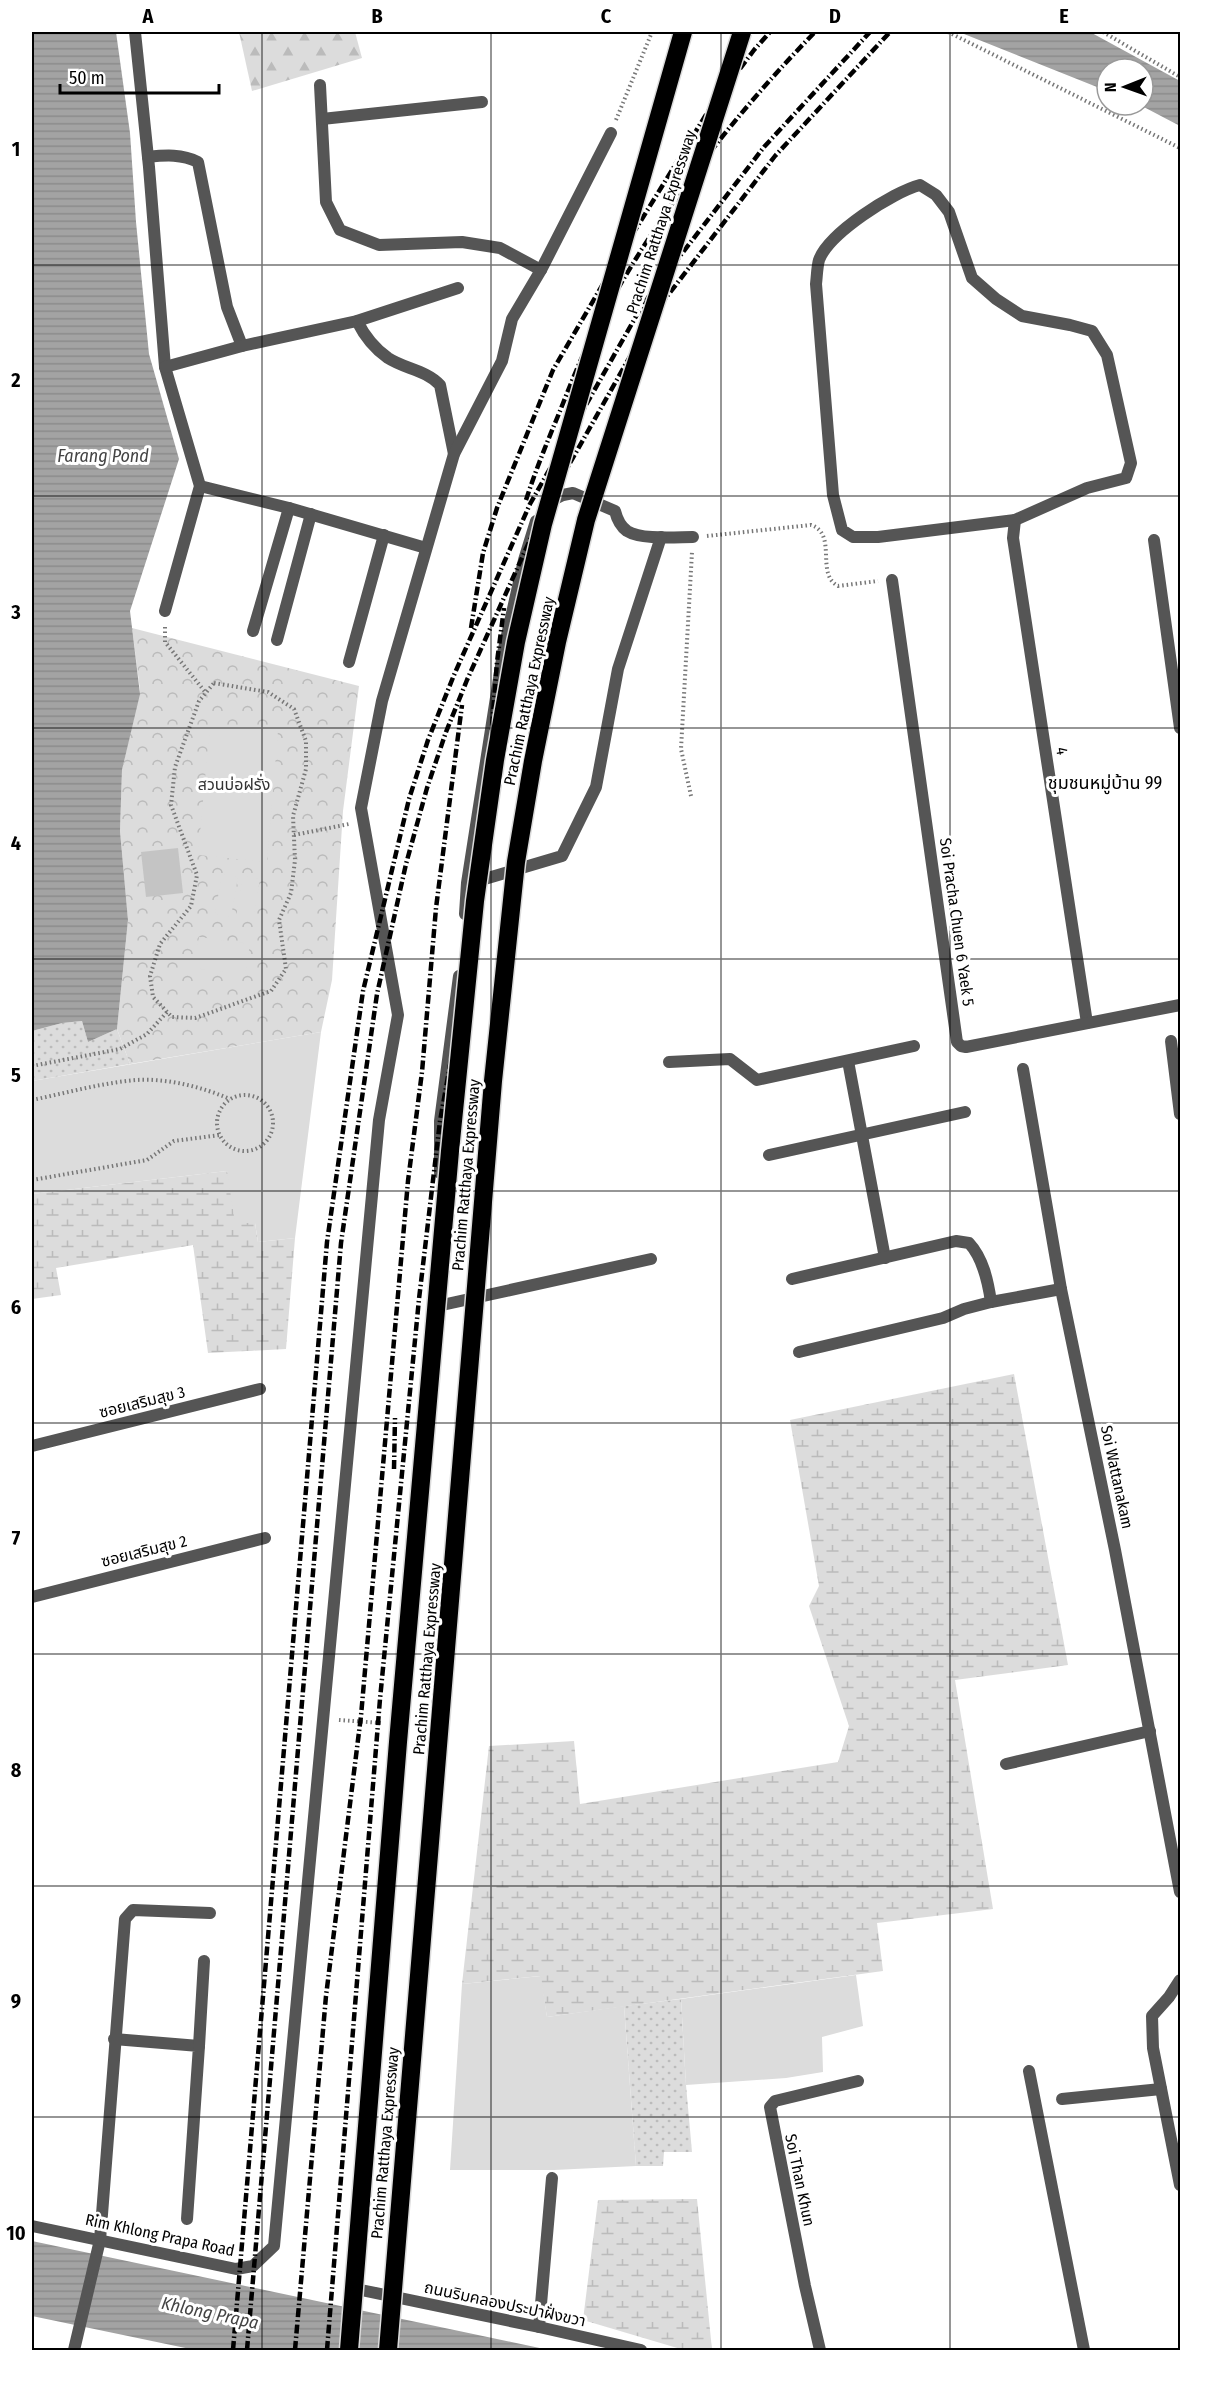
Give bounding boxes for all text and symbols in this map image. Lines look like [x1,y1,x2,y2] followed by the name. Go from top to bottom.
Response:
[142,4,155,28] text: A
[371,4,383,28] text: B
[601,4,612,28] text: C
[829,4,841,28] text: D
[1059,4,1069,28] text: E
[60,57,219,95] scale bar
[1095,57,1155,117] north arrow
[69,67,105,89] text: 50 m
[1101,82,1120,92] text: N
[622,127,700,316] street label: Prachim Ratthaya Expressway
[12,137,20,161] text: 1
[10,368,21,392] text: 2
[57,445,149,467] water label: Farang Pond
[500,594,558,787] street label: Prachim Ratthaya Expressway
[10,600,21,624] text: 3
[1052,746,1072,757] street label: 4
[1048,772,1162,795] district label: ชุมชนหมู่บ้าน 99
[198,773,270,794] park label: สวนบ่อฝรั่ง
[11,831,21,855] text: 4
[936,837,978,1007] street label: Soi Pracha Chuen 6 Yaek 5
[11,1063,21,1087] text: 5
[448,1078,484,1272] street label: Prachim Ratthaya Expressway
[11,1295,21,1319] text: 6
[97,1382,187,1422] street label: ซอยเสริมสุข 3
[1097,1424,1137,1530] street label: Soi Wattanakam
[12,1526,21,1550] text: 7
[99,1531,189,1571] street label: ซอยเสริมสุข 2
[409,1562,445,1756] street label: Prachim Ratthaya Expressway
[11,1758,22,1782] text: 8
[11,1989,21,2013] text: 9
[367,2046,403,2240] street label: Prachim Ratthaya Expressway
[781,2132,819,2228] street label: Soi Than Khun
[84,2210,236,2260] street label: Rim Khlong Prapa Road
[6,2221,26,2245] text: 10
[422,2276,588,2330] street label: ถนนริมคลองประปาฝั่งขวา
[159,2292,261,2334] water label: Khlong Prapa

